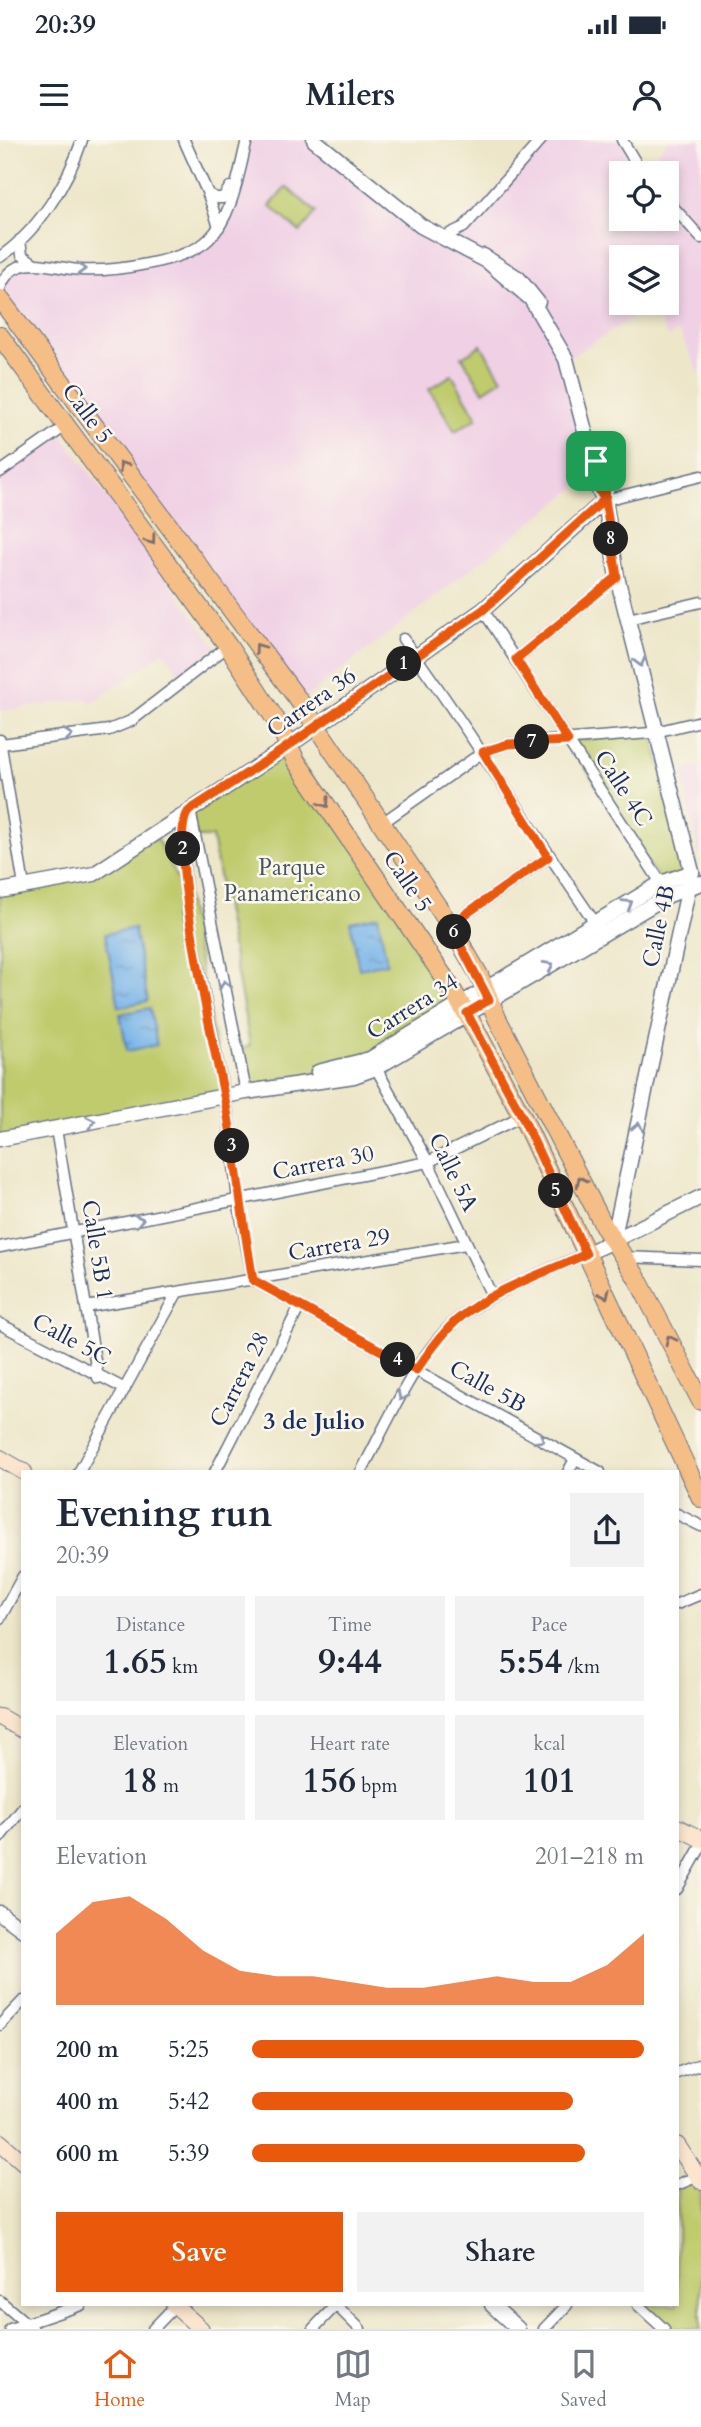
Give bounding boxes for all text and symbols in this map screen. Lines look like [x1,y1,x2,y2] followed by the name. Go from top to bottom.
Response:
[35,7,96,42] text: 20:39
[306,73,395,117] text: Milers
[35,76,73,114] icon: menu
[628,76,666,114] icon: person
[609,161,679,315] map controls
[609,161,679,231] button: locate
[609,245,679,315] button: layers
[76,261,87,277] one-way arrow
[55,377,120,450] street label: Calle 5
[566,431,626,491] pin
[577,442,615,480] icon: arrive
[119,461,131,474] one-way arrow
[594,522,628,556] pin: 8
[606,525,615,551] text: 8
[143,532,155,545] one-way arrow
[255,643,267,656] one-way arrow
[386,646,422,682] pin: 1
[399,650,408,676] text: 1
[632,656,646,668] one-way arrow
[260,660,362,745] street label: Carrera 36
[514,724,550,760] pin: 7
[62,728,74,743] one-way arrow
[527,728,536,754] text: 7
[587,744,660,832] street label: Calle 4C
[317,795,329,808] one-way arrow
[166,832,200,866] pin: 2
[178,835,187,861] text: 2
[376,845,439,918] street label: Calle 5
[223,852,361,909] park label: Parque Panamericano
[635,882,682,970] street label: Calle 4B
[620,900,633,913] one-way arrow
[436,914,472,950] pin: 6
[449,918,458,944] text: 6
[541,961,554,974] one-way arrow
[360,966,464,1047] street label: Carrera 34
[218,979,233,991] one-way arrow
[85,1115,97,1130] one-way arrow
[630,1121,645,1133] one-way arrow
[215,1128,250,1164] pin: 3
[421,1128,486,1217] street label: Calle 5A
[227,1132,236,1158] text: 3
[270,1137,377,1188] street label: Carrera 30
[538,1174,574,1208] pin: 5
[576,1176,590,1188] one-way arrow
[551,1177,560,1203] text: 5
[74,1198,121,1302] street label: Calle 5B 1
[133,1214,145,1229] one-way arrow
[286,1220,392,1269] street label: Carrera 29
[597,1287,611,1299] one-way arrow
[27,1306,117,1373] street label: Calle 5C
[202,1326,277,1432] street label: Carrera 28
[665,1335,678,1347] one-way arrow
[380,1342,416,1378] pin: 4
[393,1346,402,1372] text: 4
[444,1353,532,1420] street label: Calle 5B
[397,1389,411,1402] one-way arrow
[263,1405,365,1438] district label: 3 de Julio
[533,1431,546,1444] one-way arrow
[56,1488,272,1540] text: Evening run
[570,1493,644,1567] button: share
[56,1540,109,1571] text: 20:39
[116,1612,185,1638] text: Distance
[328,1612,372,1638] text: Time
[531,1612,568,1638] text: Pace
[103,1638,167,1686] text: 1.65
[318,1638,382,1686] text: 9:44
[499,1638,563,1686] text: 5:54
[167,1654,198,1680] text: km
[563,1654,600,1680] text: /km
[113,1731,188,1757] text: Elevation
[310,1731,390,1757] text: Heart rate
[533,1731,565,1757] text: kcal
[122,1757,158,1805] text: 18
[302,1757,356,1805] text: 156
[522,1757,576,1805] text: 101
[158,1773,179,1799] text: m
[356,1773,398,1799] text: bpm
[56,1841,147,1872] text: Elevation
[535,1841,644,1872] text: 201–218 m
[56,2034,119,2065] text: 200 m
[168,2034,209,2065] text: 5:25
[56,2086,119,2117] text: 400 m
[168,2086,209,2117] text: 5:42
[56,2138,119,2169] text: 600 m
[168,2138,209,2169] text: 5:39
[56,2212,343,2292] button: Save
[357,2212,644,2292] button: Share
[94,2345,145,2413] tab: Home
[334,2345,372,2413] tab: Map
[561,2345,607,2413] tab: Saved

